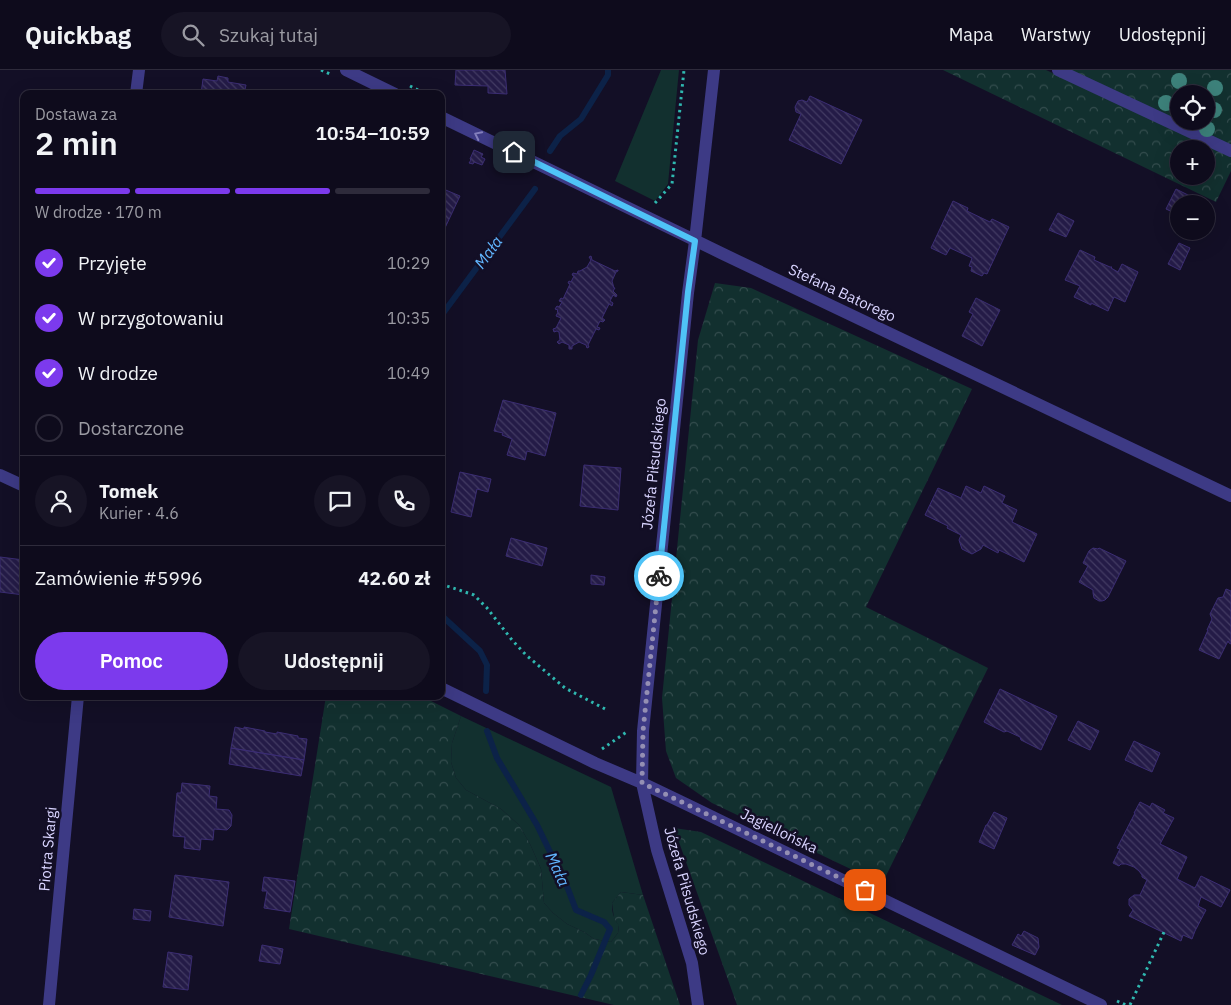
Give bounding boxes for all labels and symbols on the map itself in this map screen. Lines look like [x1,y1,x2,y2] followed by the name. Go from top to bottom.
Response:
[475,131,484,141] one-way arrow
[493,131,535,173] pin
[469,232,507,272] water label: Mała
[785,259,899,326] street label: Stefana Batorego
[637,397,670,531] street label: Józefa Piłsudskiego
[634,551,684,601] courier
[737,804,821,857] street label: Jagiellońska
[34,806,61,892] street label: Piotra Skargi
[660,825,715,957] street label: Józefa Piłsudskiego
[541,849,575,889] water label: Mała
[844,869,886,911] pin

